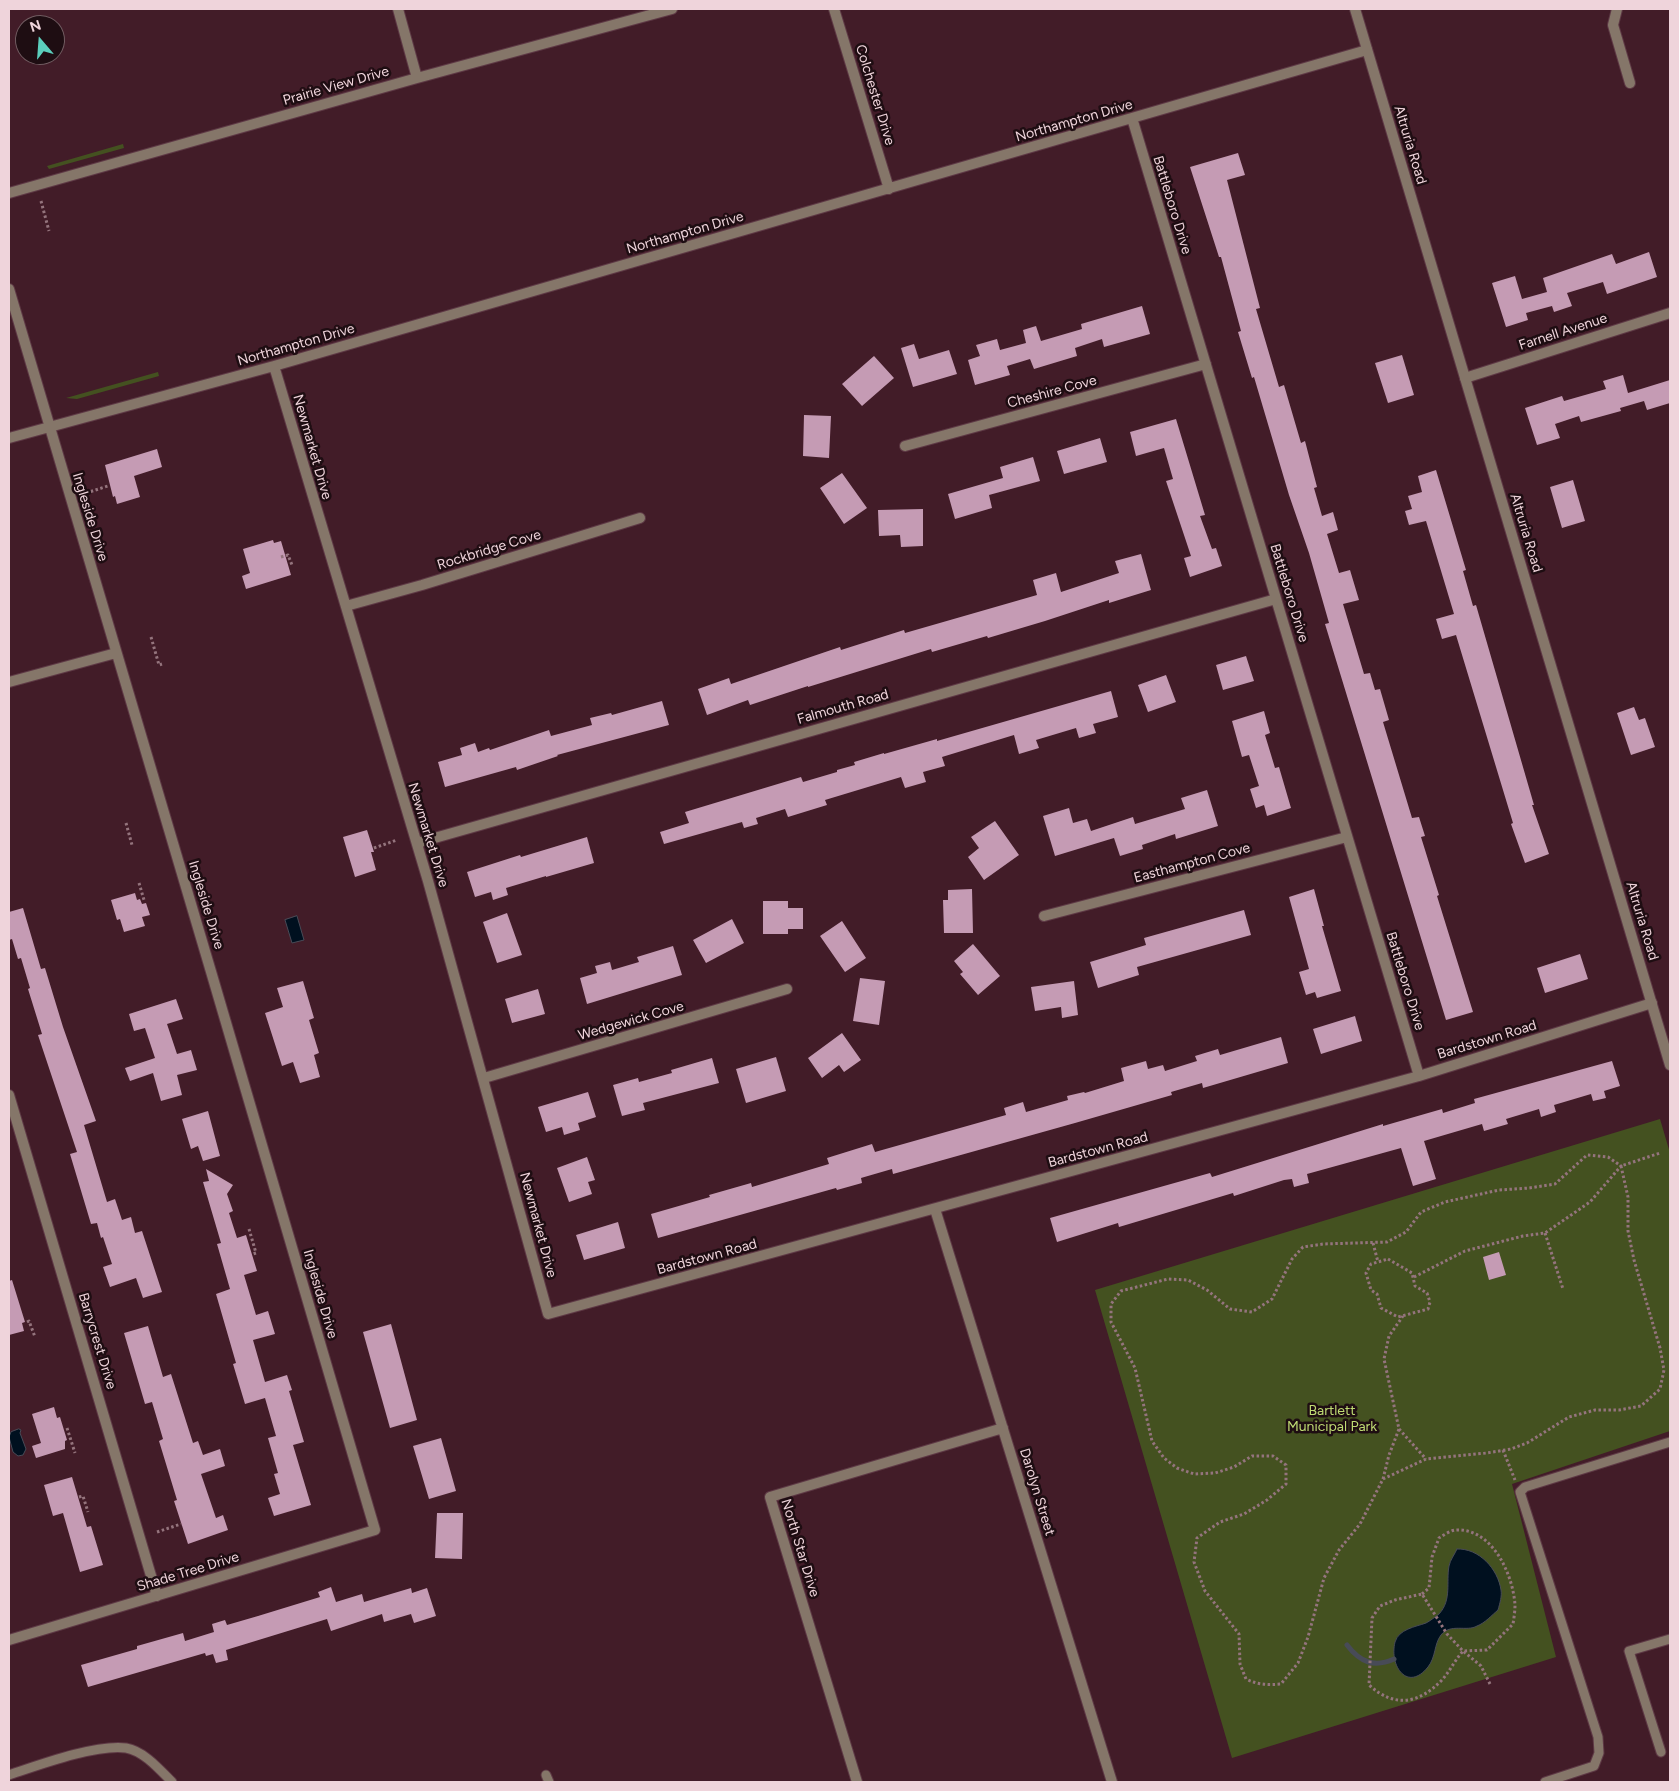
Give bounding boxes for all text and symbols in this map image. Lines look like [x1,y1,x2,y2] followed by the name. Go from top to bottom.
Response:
[15,15,65,65] north arrow
[28,16,43,36] text: N
[852,43,898,147] street label: Colchester Drive
[281,63,391,109] street label: Prairie View Drive
[1013,96,1135,146] street label: Northampton Drive
[1390,104,1430,186] street label: Altruria Road
[1149,154,1195,256] street label: Battleboro Drive
[624,208,746,258] street label: Northampton Drive
[1517,310,1609,354] street label: Farnell Avenue
[235,320,357,370] street label: Northampton Drive
[1006,372,1098,412] street label: Cheshire Cove
[289,393,335,501] street label: Newmarket Drive
[69,471,111,563] street label: Ingleside Drive
[1506,492,1546,574] street label: Altruria Road
[435,526,543,574] street label: Rockbridge Cove
[1266,542,1312,644] street label: Battleboro Drive
[795,686,891,728] street label: Falmouth Road
[404,781,452,889] street label: Newmarket Drive
[1132,839,1252,887] street label: Easthampton Cove
[185,859,227,951] street label: Ingleside Drive
[1622,880,1662,962] street label: Altruria Road
[1382,930,1428,1032] street label: Battleboro Drive
[576,998,686,1044] street label: Wedgewick Cove
[1435,1017,1539,1063] street label: Bardstown Road
[1046,1129,1150,1171] street label: Bardstown Road
[516,1170,560,1280] street label: Newmarket Drive
[655,1236,759,1278] street label: Bardstown Road
[299,1247,341,1341] street label: Ingleside Drive
[74,1291,120,1391] street label: Barrycrest Drive
[1287,1403,1377,1435] park label: Bartlett Municipal Park
[1016,1446,1058,1538] street label: Darolyn Street
[777,1497,823,1599] street label: North Star Drive
[135,1549,241,1595] street label: Shade Tree Drive

